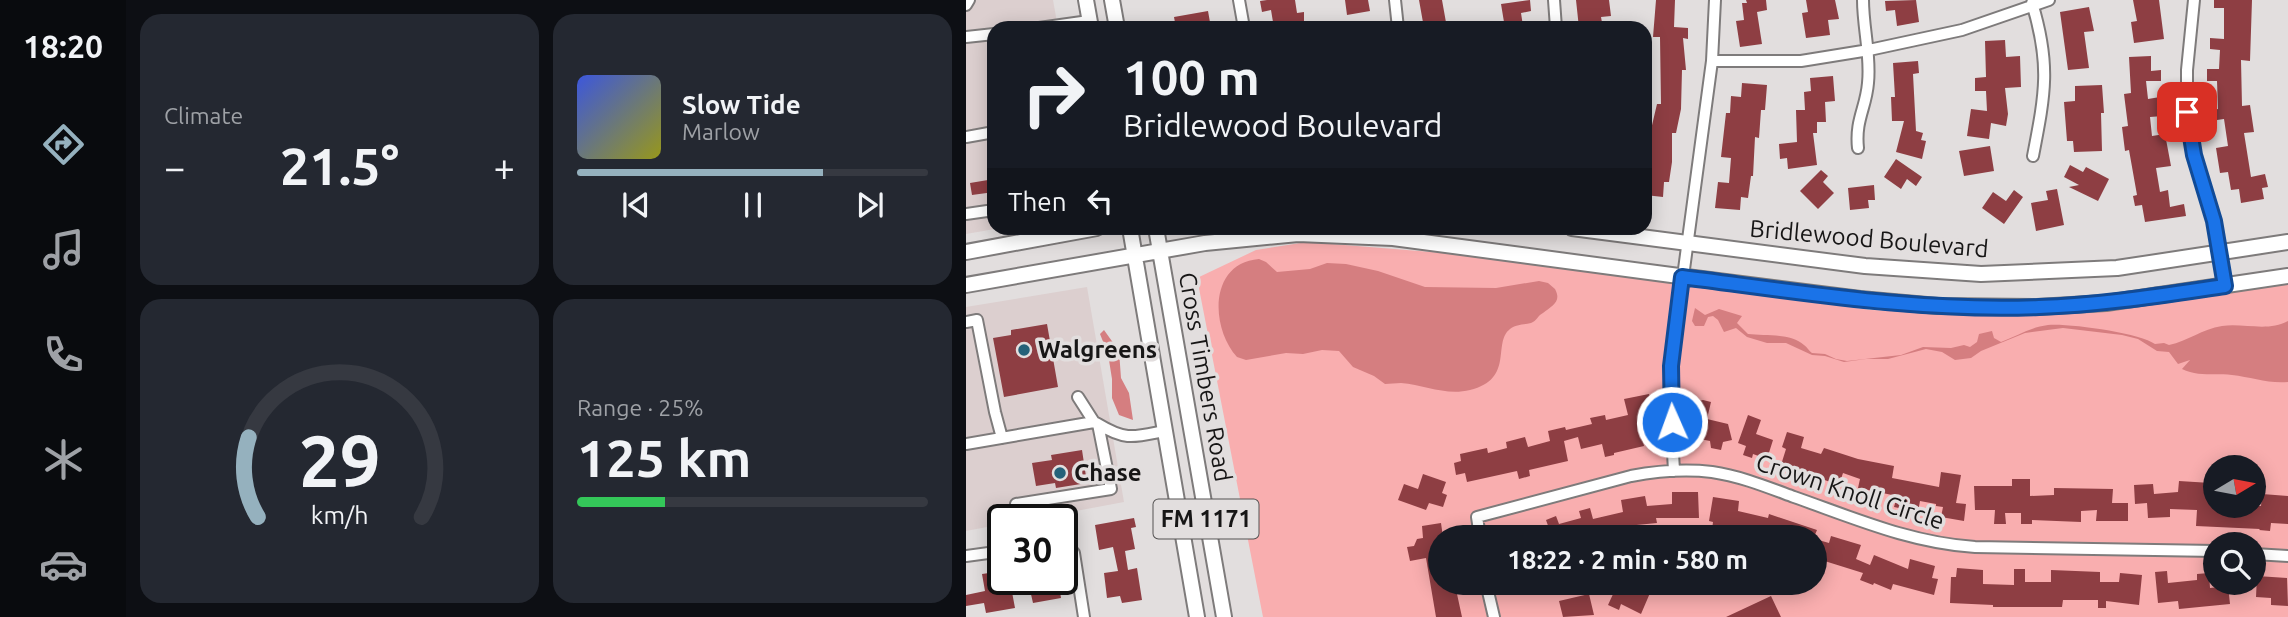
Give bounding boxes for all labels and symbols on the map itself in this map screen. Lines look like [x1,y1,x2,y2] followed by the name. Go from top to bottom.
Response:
[2157,82,2217,142] pin
[1749,215,1990,262] street label: Bridlewood Boulevard
[1174,270,1237,484] street label: Cross Timbers Road
[1038,336,1157,363] place label: Walgreens
[1016,342,1032,358] marker: Walgreens
[1635,385,1709,459] position arrow
[1753,448,1948,535] street label: Crown Knoll Circle
[2203,455,2266,518] north arrow
[1074,459,1142,486] place label: Chase
[1052,465,1068,481] marker: Chase
[1154,499,1258,538] road number: FM 1171
[987,504,1078,595] speed limit sign: 30

